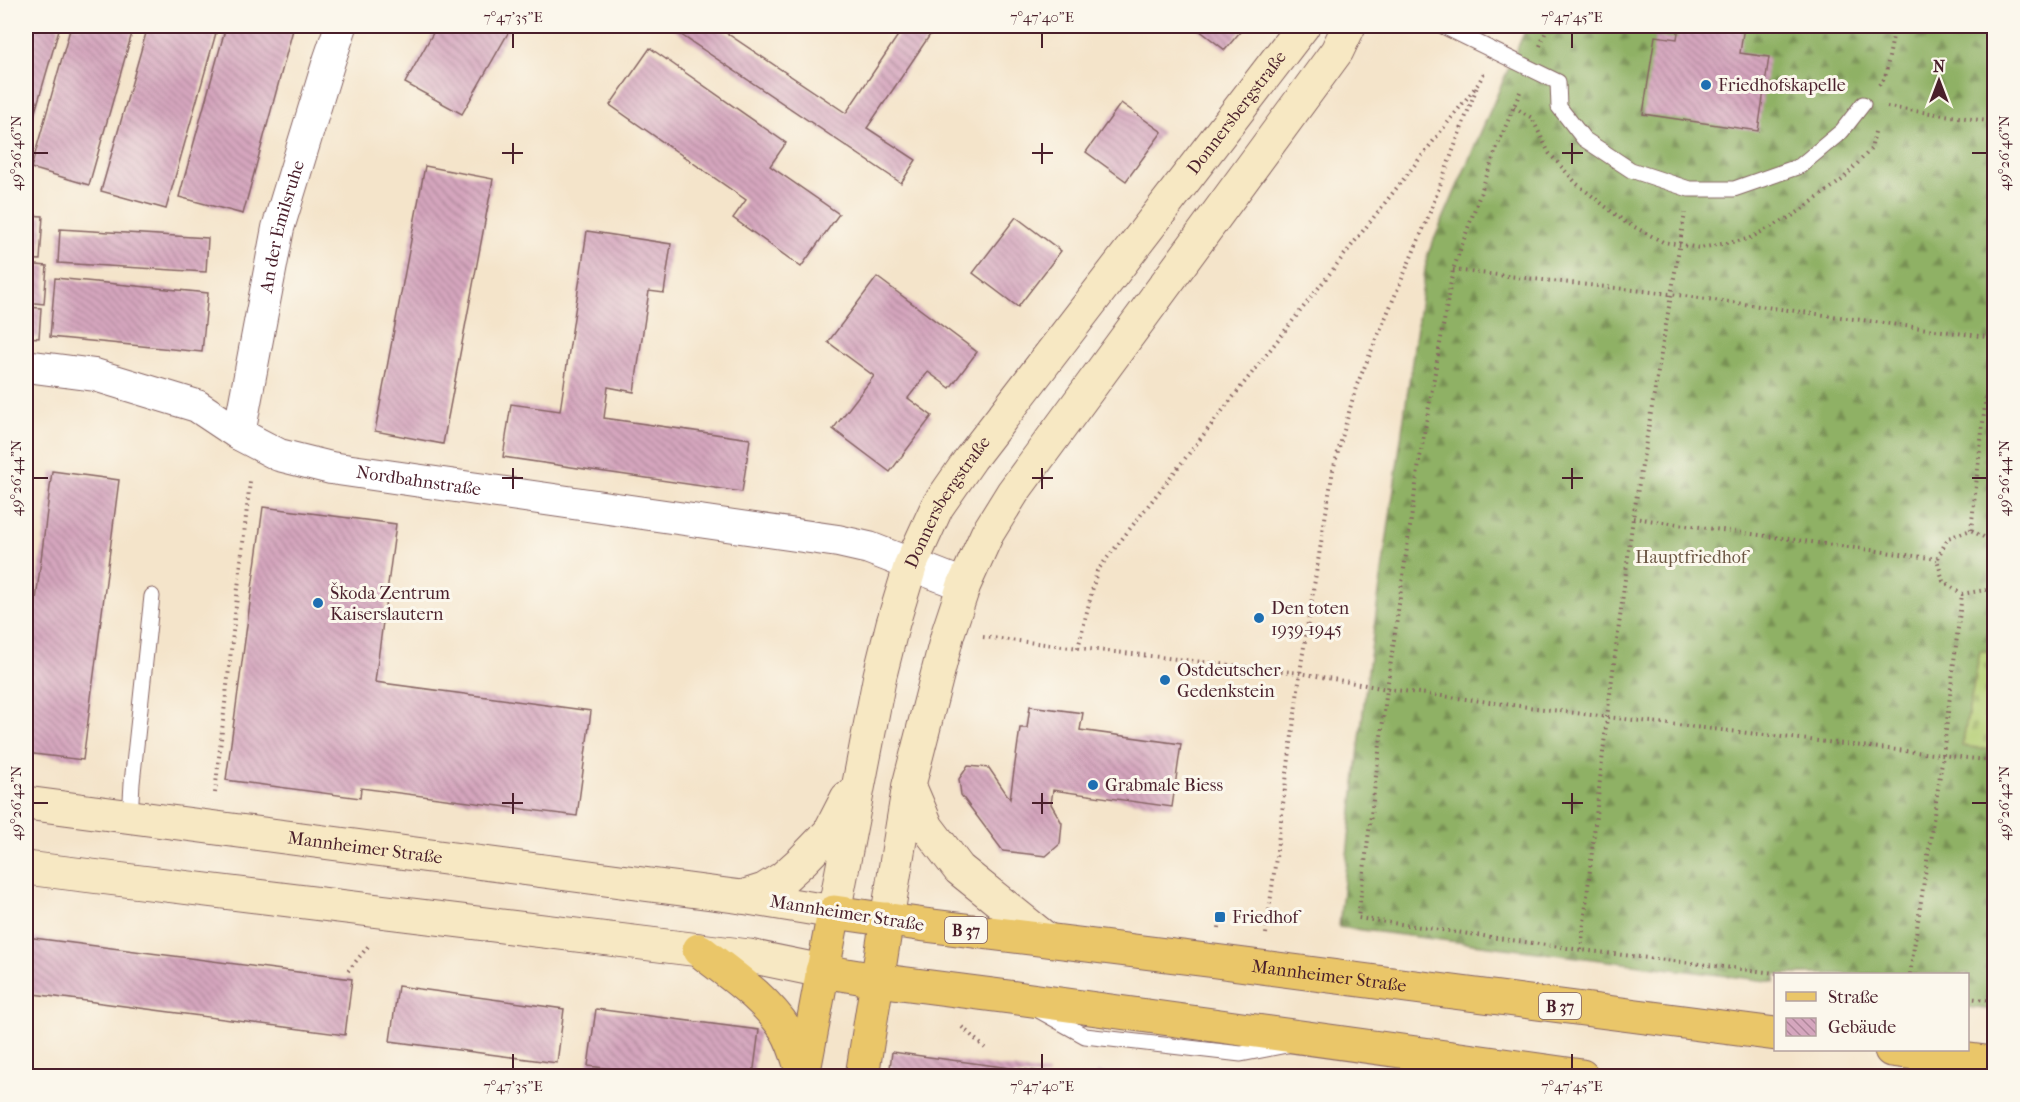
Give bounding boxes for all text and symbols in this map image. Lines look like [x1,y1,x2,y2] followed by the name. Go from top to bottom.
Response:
[483,8,543,26] text: 7°47'35"E
[1010,8,1074,26] text: 7°47'40"E
[1541,8,1603,26] text: 7°47'45"E
[1183,47,1291,179] street label: Donnersbergstraße
[1909,51,1969,111] north arrow
[1933,57,1946,76] text: N
[1718,75,1846,96] place label: Friedhofskapelle
[1699,78,1713,92] marker: Friedhofskapelle
[7,115,25,191] text: 49°26'46"N
[1995,115,2013,191] text: 49°26'46"N
[256,158,309,296] street label: An der Emilsruhe
[901,432,995,571] street label: Donnersbergstraße
[7,439,25,516] text: 49°26'44"N
[1995,439,2013,516] text: 49°26'44"N
[355,462,482,500] street label: Nordbahnstraße
[1635,547,1751,568] park label: Hauptfriedhof
[330,581,450,625] place label: Škoda Zentrum Kaiserslautern
[311,596,325,610] marker: Škoda Zentrum Kaiserslautern
[1271,598,1350,640] place label: Den toten 1939-1945
[1252,611,1266,625] marker: Den toten 1939-1945
[1177,660,1281,702] place label: Ostdeutscher Gedenkstein
[1158,673,1172,687] marker: Ostdeutscher Gedenkstein
[7,765,25,841] text: 49°26'42"N
[1995,765,2013,841] text: 49°26'42"N
[1105,775,1223,796] place label: Grabmale Biess
[1086,778,1100,792] marker: Grabmale Biess
[286,827,444,869] street label: Mannheimer Straße
[768,891,926,936] street label: Mannheimer Straße
[1232,907,1302,928] place label: Friedhof
[1213,910,1227,924] marker: Friedhof
[945,917,987,943] road number: B 37
[1250,956,1408,997] street label: Mannheimer Straße
[1774,973,1969,1051] legend
[1828,987,1879,1008] text: Straße
[1539,993,1581,1019] road number: B 37
[1828,1017,1896,1038] text: Gebäude
[483,1077,543,1095] text: 7°47'35"E
[1010,1077,1074,1095] text: 7°47'40"E
[1541,1077,1603,1095] text: 7°47'45"E

